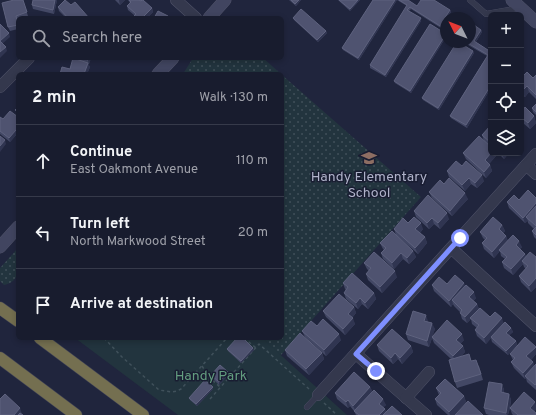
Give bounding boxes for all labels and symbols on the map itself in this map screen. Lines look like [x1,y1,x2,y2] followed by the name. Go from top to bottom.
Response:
[440,12,476,48] north arrow
[360,149,378,167] school or university icon: Handy Elementary School
[311,169,427,202] place label: Handy Elementary School
[451,229,469,247] route start
[367,362,385,380] route end
[175,368,247,385] park label: Handy Park

